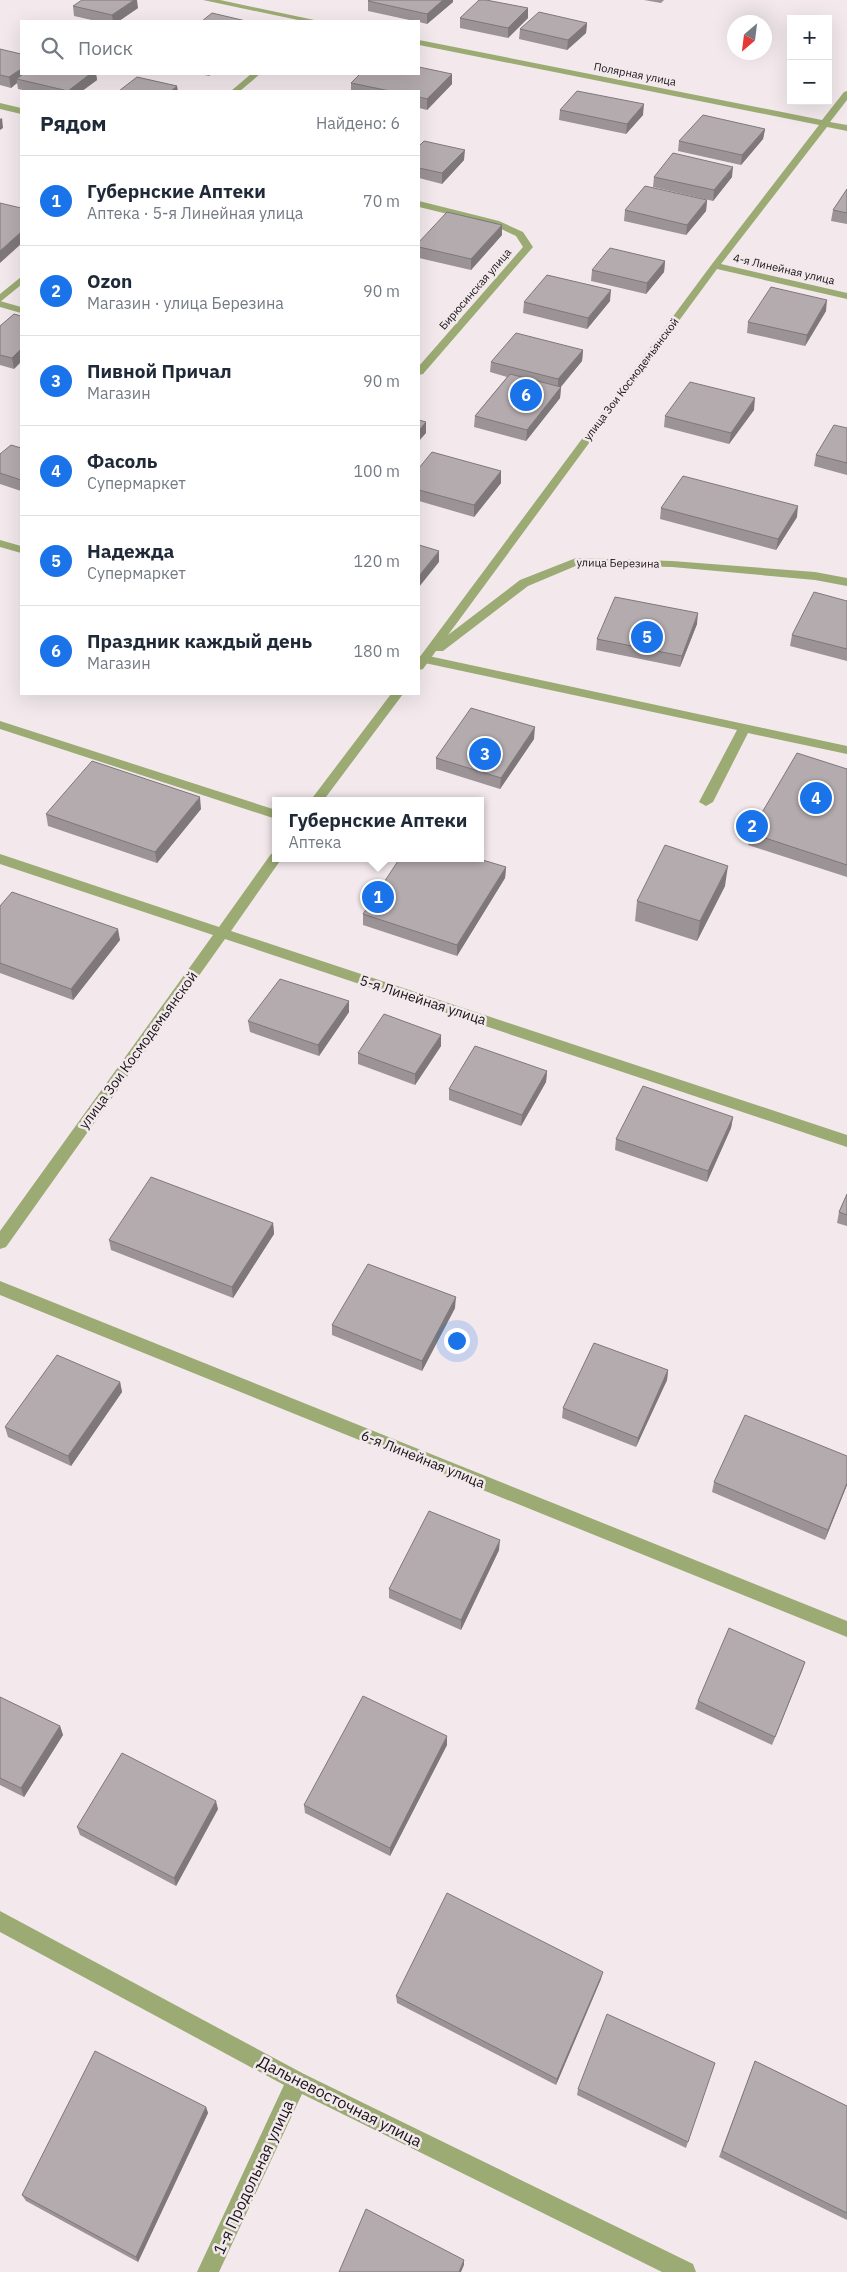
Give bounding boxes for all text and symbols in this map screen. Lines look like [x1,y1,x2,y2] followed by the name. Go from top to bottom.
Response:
[727,15,772,60] north arrow
[787,15,832,105] map controls
[787,15,832,60] button: +
[20,20,420,75] search box
[38,34,66,62] icon: search
[78,36,133,60] text: Поиск
[593,59,677,89] street label: Полярная улица
[787,60,832,105] button: −
[40,109,107,137] text: Рядом
[316,113,400,133] text: Найдено: 6
[87,179,266,203] text: Губернские Аптеки
[51,191,61,211] text: 1
[363,191,400,211] text: 70 m
[87,203,303,223] text: Аптека · 5-я Линейная улица
[436,245,514,333] street label: Бирюсинская улица
[732,251,836,288] street label: 4-я Линейная улица
[87,269,132,293] text: Ozon
[51,281,61,301] text: 2
[363,281,400,301] text: 90 m
[87,293,284,313] text: Магазин · улица Березина
[580,315,682,443] street label: улица Зои Космодемьянской
[87,359,232,383] text: Пивной Причал
[51,371,61,391] text: 3
[363,371,400,391] text: 90 m
[510,376,542,414] pin: 6
[87,383,151,403] text: Магазин
[87,449,157,473] text: Фасоль
[51,461,61,481] text: 4
[353,461,400,481] text: 100 m
[87,473,186,493] text: Супермаркет
[87,539,174,563] text: Надежда
[51,551,61,571] text: 5
[353,551,400,571] text: 120 m
[576,555,660,571] street label: улица Березина
[87,563,186,583] text: Супермаркет
[631,618,663,656] pin: 5
[87,629,312,653] text: Праздник каждый день
[51,641,61,661] text: 6
[353,641,400,661] text: 180 m
[87,653,151,673] text: Магазин
[469,735,501,773] pin: 3
[800,779,832,817] pin: 4
[272,797,484,862] popup
[736,807,768,845] pin: 2
[289,808,467,832] text: Губернские Аптеки
[289,832,341,852] text: Аптека
[362,878,394,916] pin: 1
[75,968,201,1132] street label: улица Зои Космодемьянской
[357,971,489,1029] street label: 5-я Линейная улица
[444,1328,470,1354] your location
[358,1426,488,1492] street label: 6-я Линейная улица
[255,2051,426,2151] street label: Дальневосточная улица
[208,2096,298,2257] street label: 1-я Продольная улица

